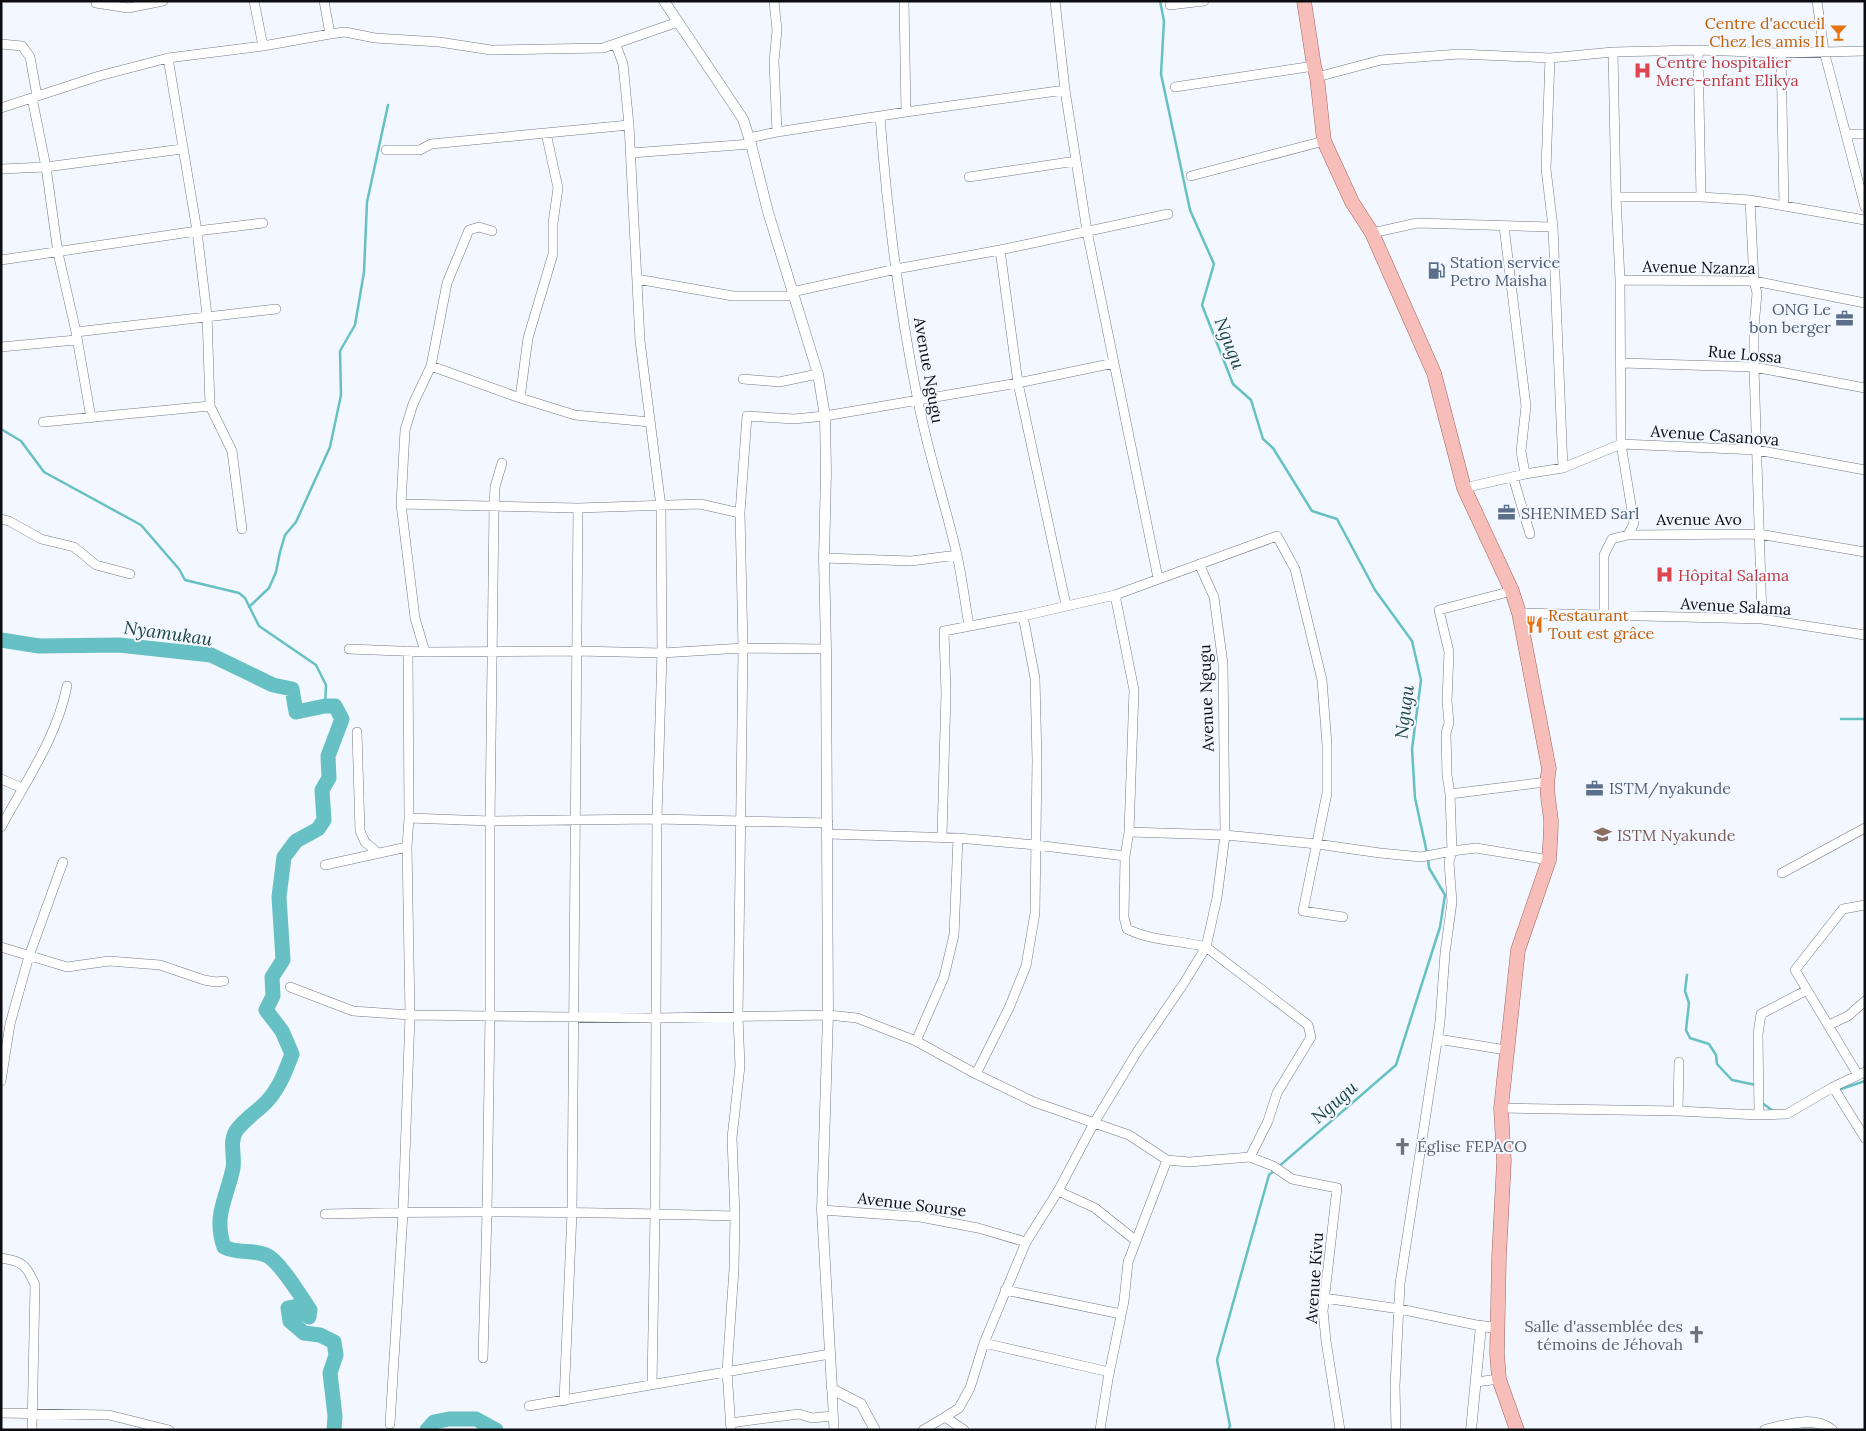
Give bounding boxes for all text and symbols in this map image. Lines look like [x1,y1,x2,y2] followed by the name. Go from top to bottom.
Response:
[1705,13,1825,51] place label: Centre d'accueil Chez les amis II
[1829,22,1849,42] bar icon: Centre d'accueil Chez les amis II
[1656,52,1799,90] place label: Centre hospitalier Mere-enfant Elikya
[1632,61,1652,81] hospital icon: Centre hospitalier Mere-enfant Elikya
[1450,252,1560,290] place label: Station service Petro Maisha
[1641,256,1756,278] street label: Avenue Nzanza
[1426,261,1446,281] fuel station icon: Station service Petro Maisha
[1749,299,1831,337] place label: ONG Le bon berger
[1835,308,1855,328] office icon: ONG Le bon berger
[910,314,948,425] street label: Avenue Ngugu
[1210,314,1250,372] water label: Ngugu
[1707,341,1783,367] street label: Rue Lossa
[1649,420,1780,449] street label: Avenue Casanova
[1497,503,1517,523] office icon: SHENIMED Sarl
[1521,503,1639,523] place label: SHENIMED Sarl
[1655,509,1742,529] street label: Avenue Avo
[1654,565,1674,585] hospital icon: Hôpital Salama
[1678,565,1789,585] place label: Hôpital Salama
[1679,593,1792,619] street label: Avenue Salama
[1548,605,1655,643] place label: Restaurant Tout est grâce
[1524,614,1544,634] restaurant icon: Restaurant Tout est grâce
[122,615,214,651] water label: Nyamukau
[1194,644,1218,753] street label: Avenue Ngugu
[1389,684,1419,740] water label: Ngugu
[1585,778,1605,798] office icon: ISTM/nyakunde
[1609,778,1731,799] place label: ISTM/nyakunde
[1593,825,1613,845] school or university icon: ISTM Nyakunde
[1617,825,1736,845] place label: ISTM Nyakunde
[1306,1075,1362,1128] water label: Ngugu
[1393,1136,1413,1156] church icon: Église FEPACO
[1417,1136,1527,1156] place label: Église FEPACO
[855,1187,968,1221] street label: Avenue Sourse
[1301,1231,1327,1325] street label: Avenue Kivu
[1525,1316,1683,1354] place label: Salle d'assemblée des témoins de Jéhovah
[1687,1325,1707,1345] church icon: Salle d'assemblée des témoins de Jéhovah

